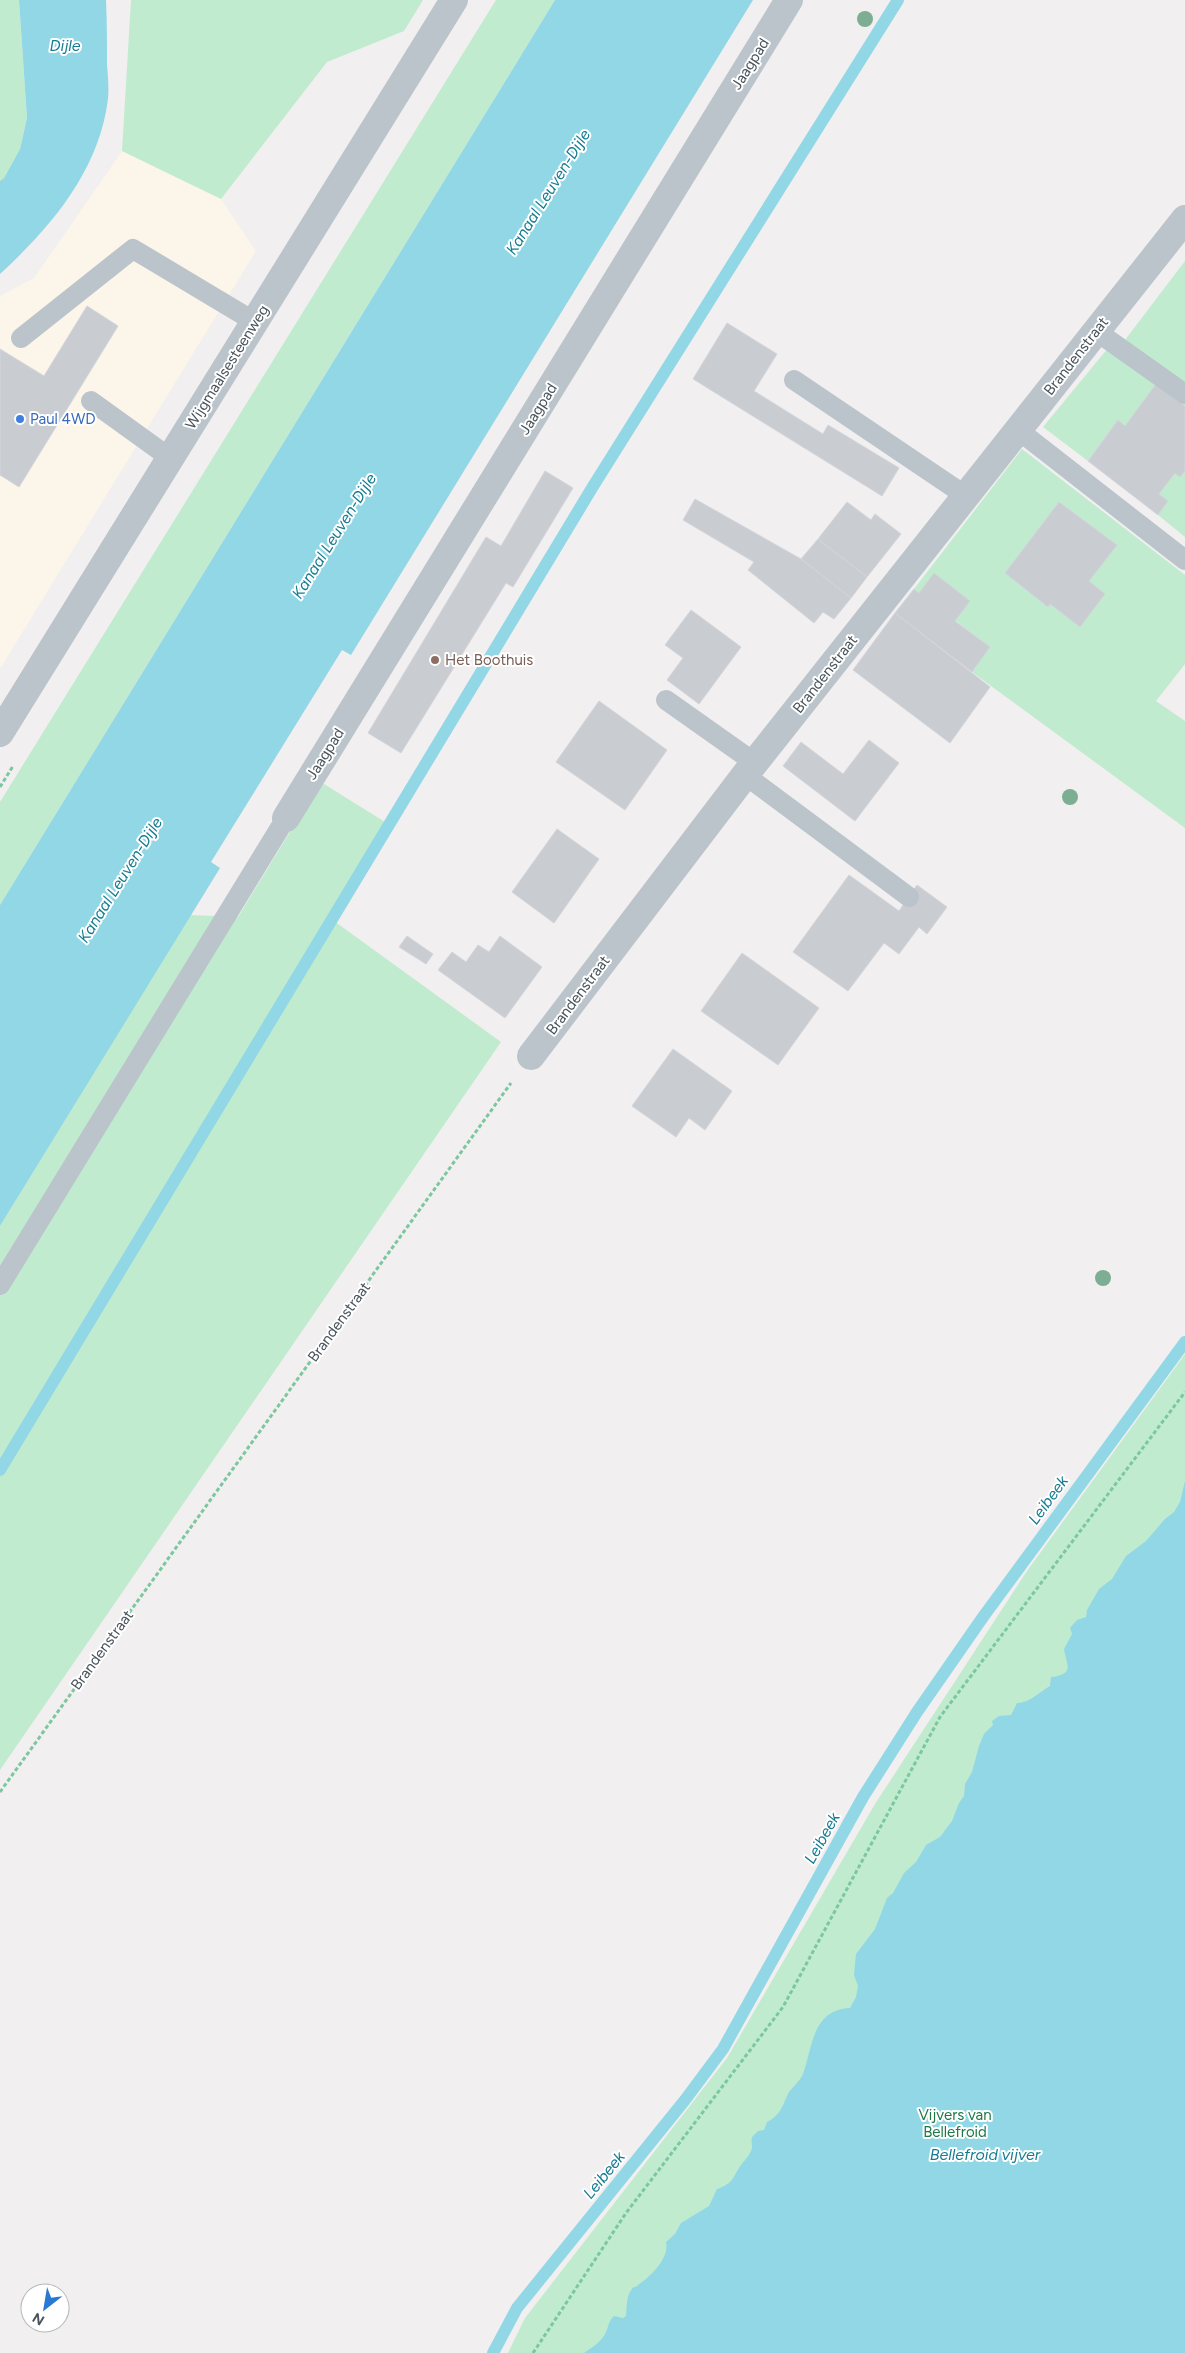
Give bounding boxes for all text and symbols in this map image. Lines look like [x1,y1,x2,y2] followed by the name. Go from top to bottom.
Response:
[727,35,773,93] street label: Jaagpad
[49,36,81,55] water label: Dijle
[502,126,594,258] water label: Kanaal Leuven-Dijle
[181,302,273,432] street label: Wijgmaalsesteenweg
[1040,313,1112,399] street label: Brandenstraat
[515,380,561,438] street label: Jaagpad
[30,410,96,428] place label: Paul 4WD
[14,413,26,425] marker: Paul 4WD
[288,470,380,602] water label: Kanaal Leuven-Dijle
[789,631,861,717] street label: Brandenstraat
[445,651,533,669] place label: Het Boothuis
[429,654,441,666] marker: Het Boothuis
[302,725,348,783] street label: Jaagpad
[74,814,166,946] water label: Kanaal Leuven-Dijle
[542,952,614,1038] street label: Brandenstraat
[304,1278,374,1365] street label: Brandenstraat
[1024,1471,1073,1528] water label: Leibeek
[67,1606,137,1693] street label: Brandenstraat
[800,1808,844,1867] water label: Leibeek
[918,2106,992,2141] park label: Vijvers van Bellefroid
[930,2145,1041,2164] water label: Bellefroid vijver
[579,2147,630,2203] water label: Leibeek
[20,2283,70,2333] north arrow
[30,2309,48,2329] text: N

